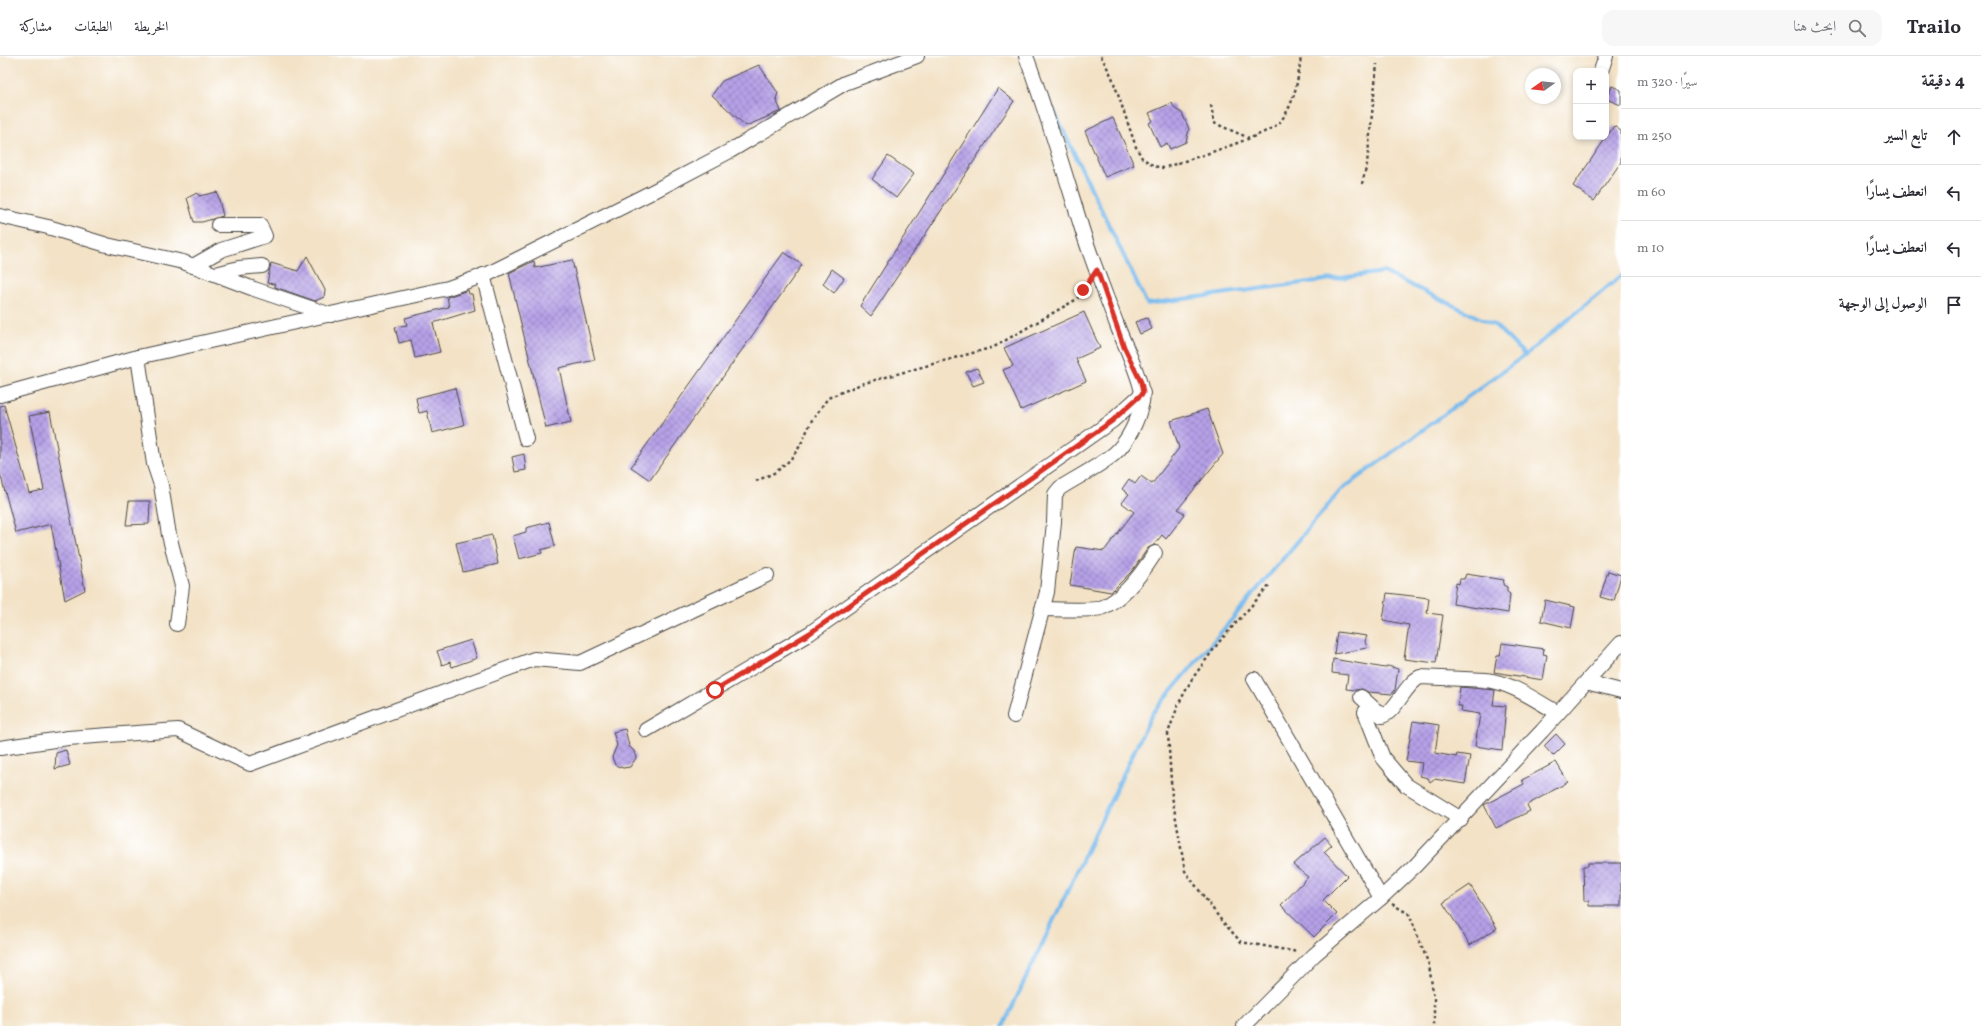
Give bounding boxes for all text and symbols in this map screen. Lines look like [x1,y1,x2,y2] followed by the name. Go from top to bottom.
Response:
[1602,10,1882,46] search box
[1906,15,1961,41] text: Trailo
[1793,17,1836,38] text: ابحث هنا
[1846,17,1868,39] icon: search
[20,18,52,37] text: مشاركة
[74,18,112,37] text: الطبقات
[134,18,168,37] text: الخريطة
[1525,68,1561,104] north arrow
[1573,68,1609,140] map controls
[1573,68,1609,104] button: +
[1922,70,1965,93] text: 4 دقيقة
[1637,74,1698,92] text: سيرًا · 320 m
[1573,104,1609,140] button: −
[1885,126,1927,147] text: تابع السير
[1943,126,1965,148] icon: ahead
[1637,128,1672,146] text: 250 m
[1866,182,1927,203] text: انعطف يسارًا
[1943,182,1965,204] icon: left
[1637,184,1666,202] text: 60 m
[1866,238,1927,259] text: انعطف يسارًا
[1943,238,1965,260] icon: left
[1637,240,1664,258] text: 10 m
[1074,281,1092,299] route end
[1839,294,1927,315] text: الوصول إلى الوجهة
[1943,294,1965,316] icon: arrive
[706,681,724,699] route start

